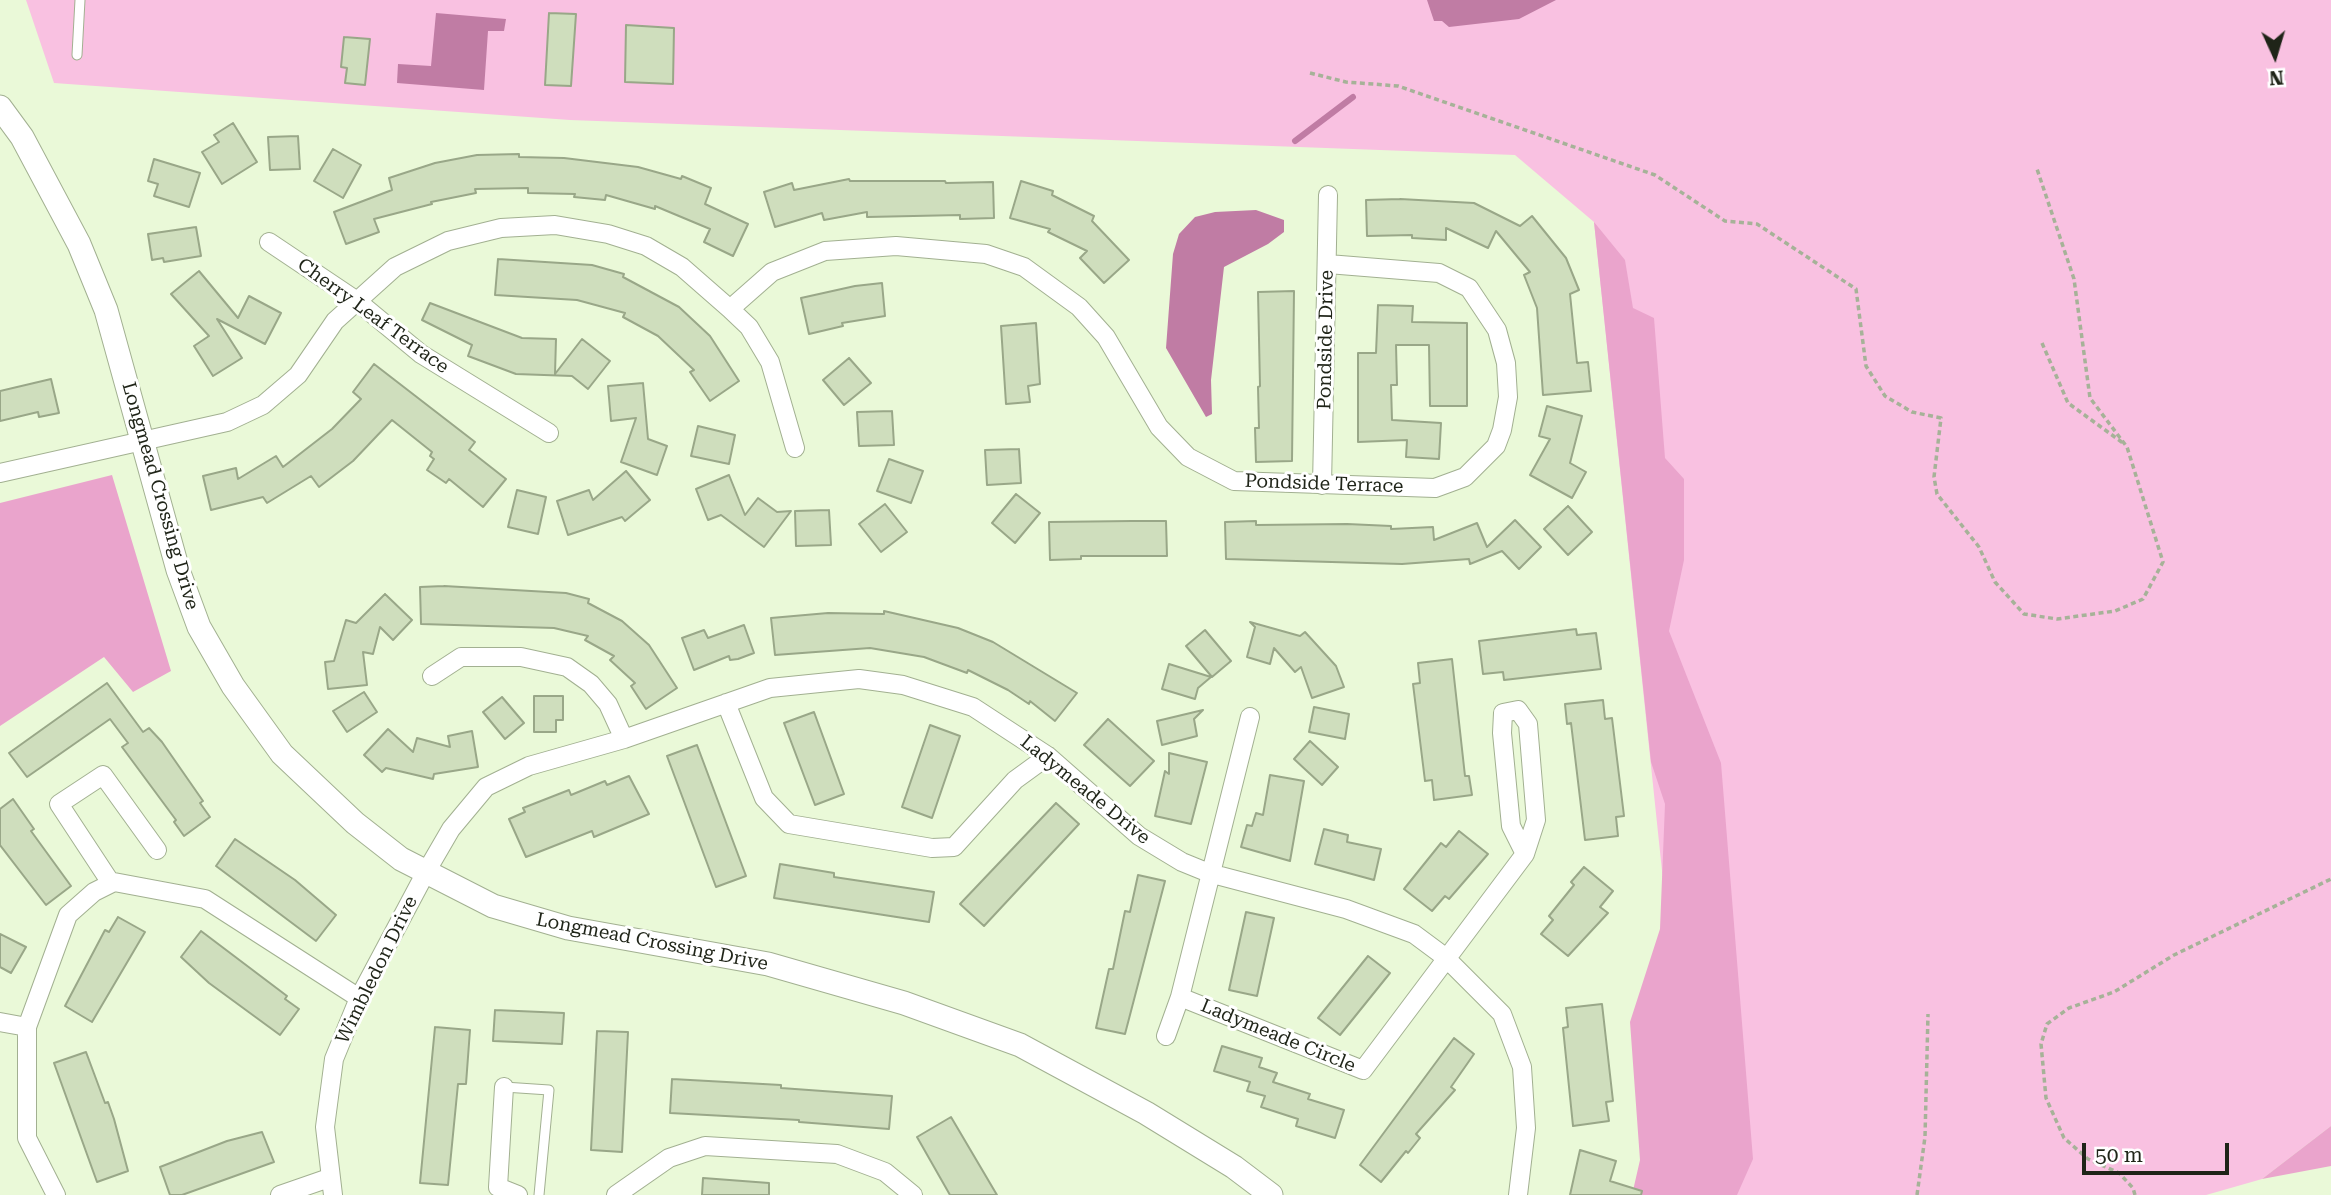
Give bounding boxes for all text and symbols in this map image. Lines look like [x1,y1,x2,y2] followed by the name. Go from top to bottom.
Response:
[2240,21,2310,91] north arrow
[2268,65,2285,89] text: N
[293,253,453,379] street label: Cherry Leaf Terrace
[1313,270,1339,410] street label: Pondside Drive
[117,380,203,612] street label: Longmead Crossing Drive
[1244,470,1404,498] street label: Pondside Terrace
[1016,731,1154,849] street label: Ladymeade Drive
[331,892,423,1048] street label: Wimbledon Drive
[534,908,770,976] street label: Longmead Crossing Drive
[1197,995,1359,1077] street label: Ladymeade Circle
[2086,1128,2233,1172] scale bar
[2095,1143,2143,1167] text: 50 m

